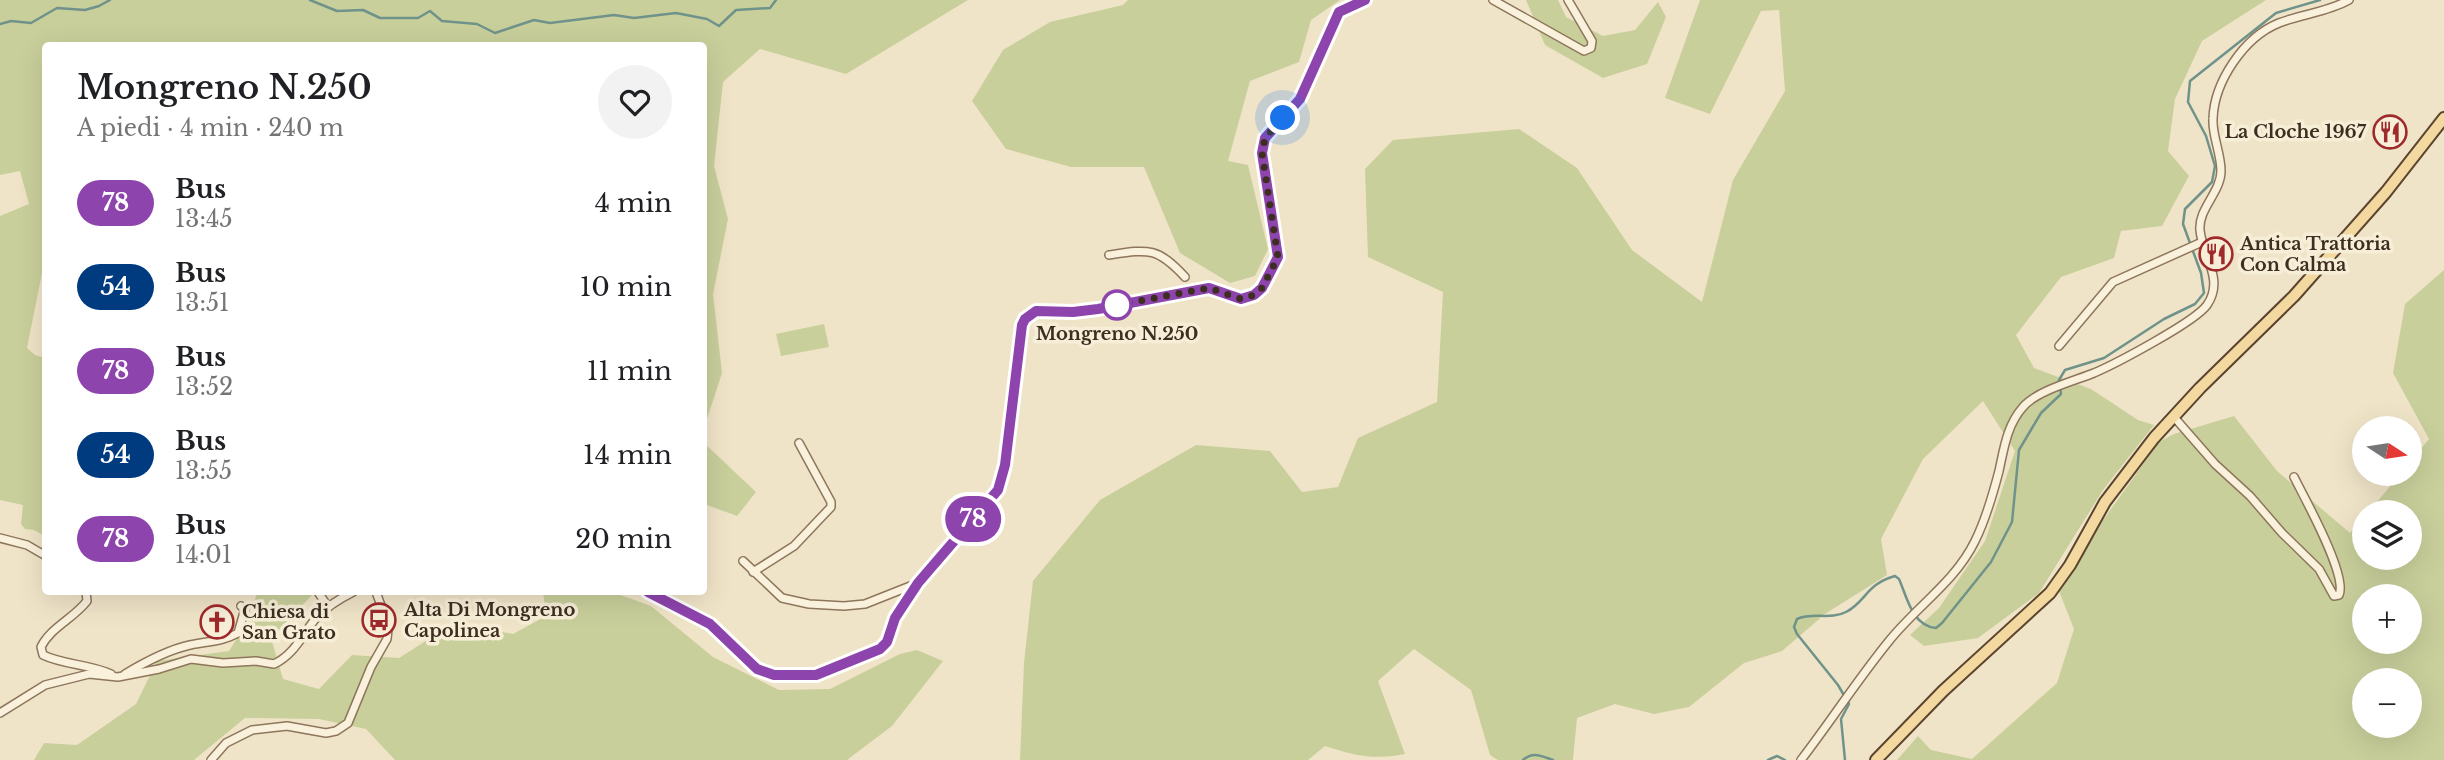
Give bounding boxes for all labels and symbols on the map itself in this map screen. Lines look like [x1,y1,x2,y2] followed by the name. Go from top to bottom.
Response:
[1265,100,1300,135] your location
[2371,113,2409,151] restaurant icon: La Cloche 1967
[2224,121,2367,143] place label: La Cloche 1967
[2239,233,2391,276] place label: Antica Trattoria Con Calma
[2197,235,2235,273] restaurant icon: Antica Trattoria Con Calma
[1102,290,1132,320] marker: Mongreno N.250
[1036,323,1198,345] place label: Mongreno N.250
[2352,416,2422,486] north arrow
[942,496,1004,542] line badge: 78
[403,599,575,642] place label: Alta Di Mongreno Capolinea
[242,601,336,644] place label: Chiesa di San Grato
[360,601,398,639] bus stop icon: Alta Di Mongreno Capolinea
[198,603,236,641] church icon: Chiesa di San Grato

